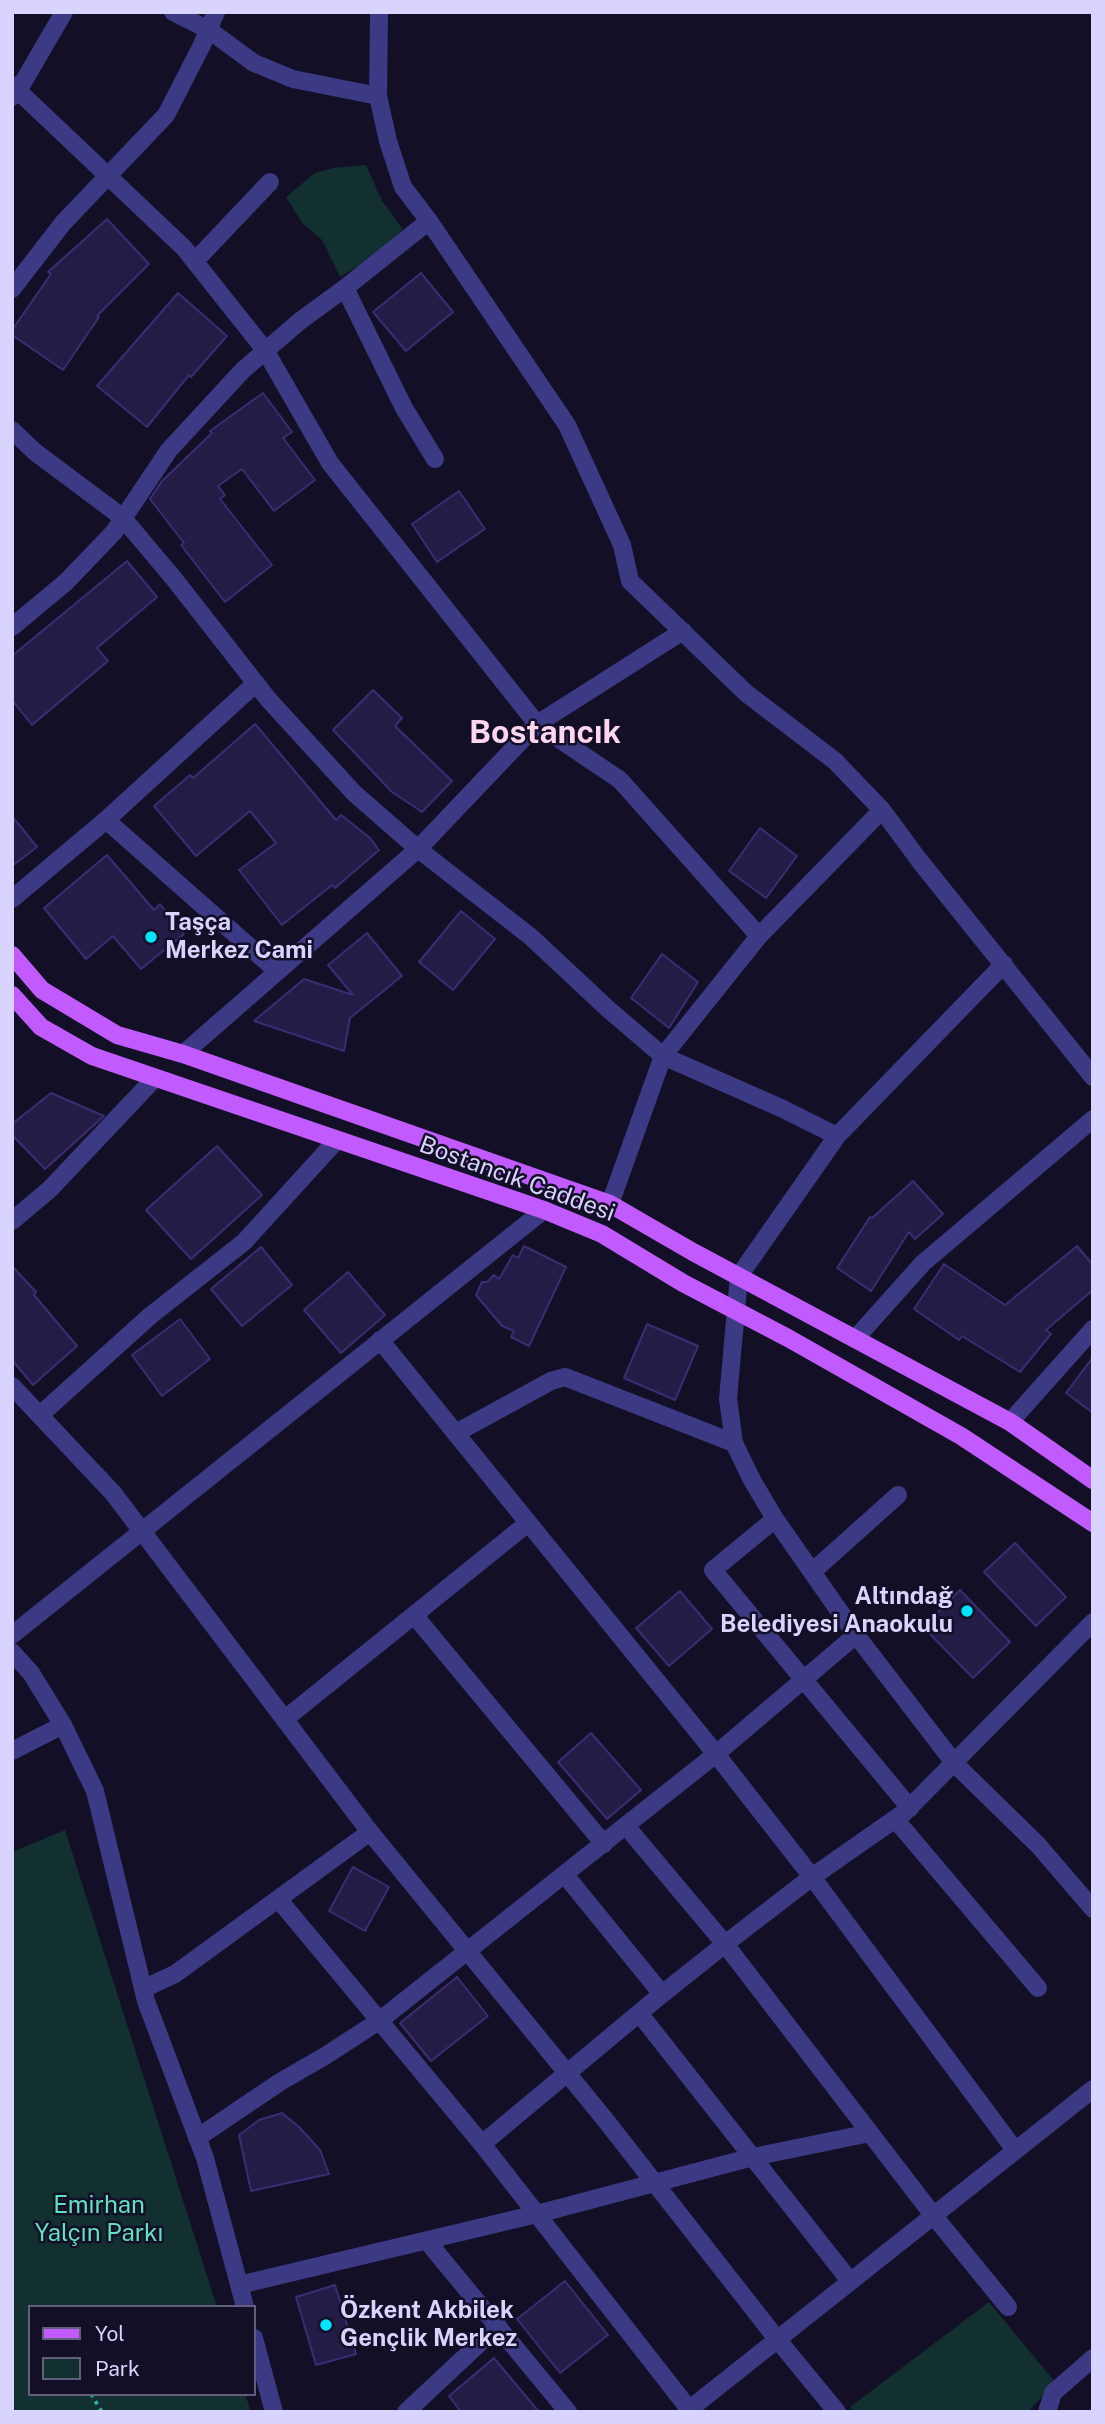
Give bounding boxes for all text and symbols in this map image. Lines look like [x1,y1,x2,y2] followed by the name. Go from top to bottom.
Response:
[469,714,621,752] district label: Bostancık
[165,909,313,965] place label: Taşça Merkez Cami
[143,929,159,945] marker: Taşça Merkez Cami
[415,1130,619,1228] street label: Bostancık Caddesi
[720,1583,953,1639] place label: Altındağ Belediyesi Anaokulu
[959,1603,975,1619] marker: Altındağ Belediyesi Anaokulu
[35,2192,163,2248] park label: Emirhan Yalçın Parkı
[340,2297,517,2353] place label: Özkent Akbilek Gençlik Merkez
[28,2305,256,2396] legend
[318,2317,334,2333] marker: Özkent Akbilek Gençlik Merkez
[95,2321,125,2346] text: Yol
[95,2356,140,2381] text: Park

